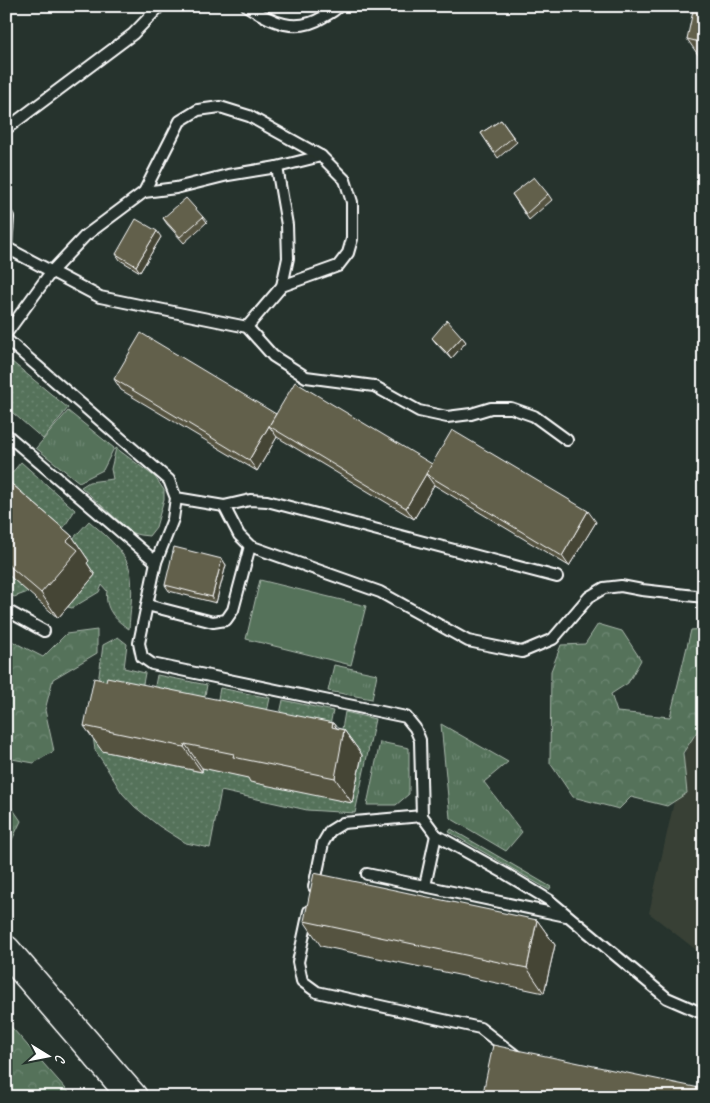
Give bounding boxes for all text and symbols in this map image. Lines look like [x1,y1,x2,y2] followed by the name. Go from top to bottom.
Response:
[22,1030,72,1080] north arrow
[51,1053,69,1065] text: С

